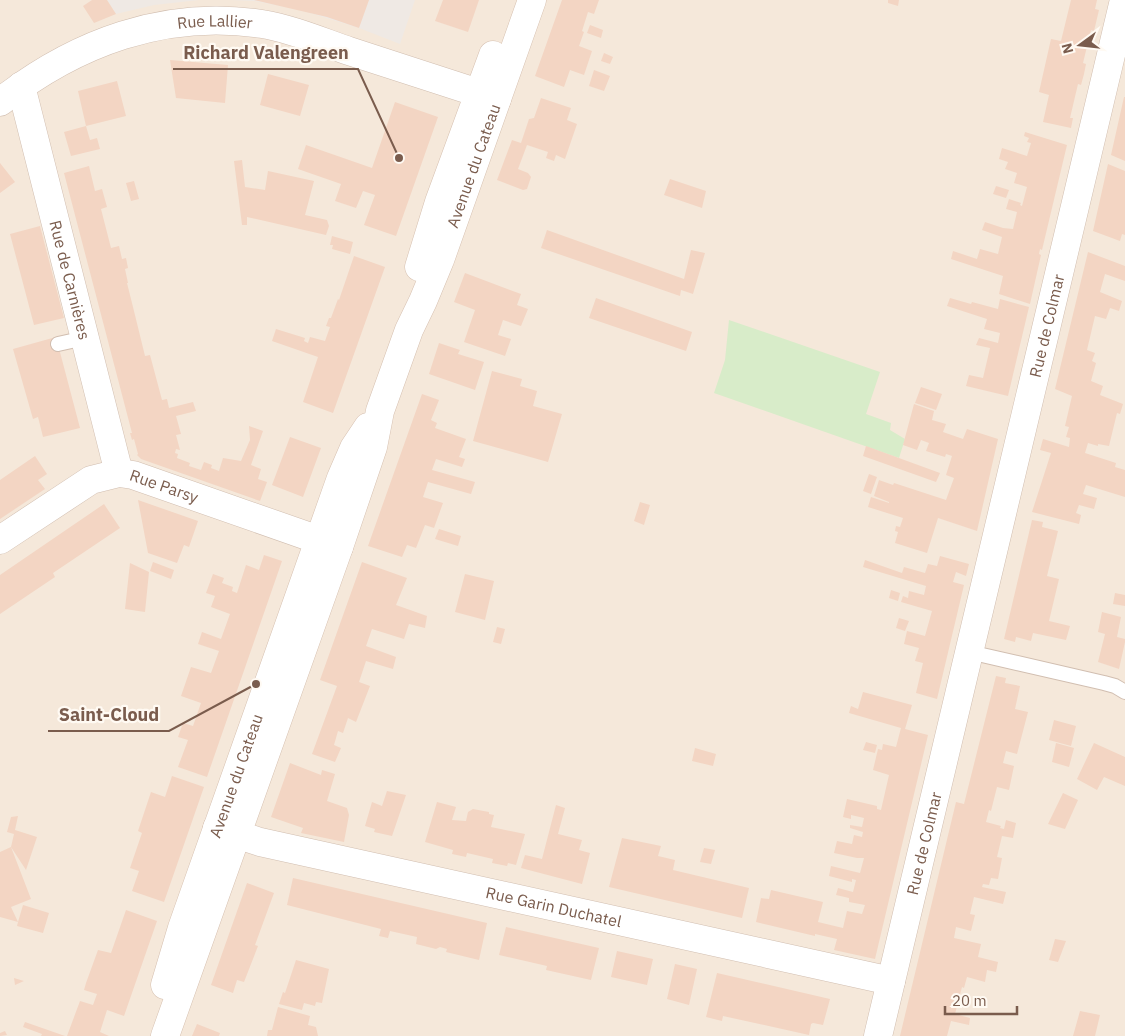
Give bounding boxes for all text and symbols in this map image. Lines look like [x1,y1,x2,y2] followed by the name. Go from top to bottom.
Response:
[176,10,254,33] street label: Rue Lallier
[1055,20,1105,70] north arrow
[173,36,358,69] callout: Richard Valengreen
[183,41,349,64] text: Richard Valengreen
[1057,41,1077,56] text: N
[442,101,504,230] street label: Avenue du Cateau
[45,218,95,342] street label: Rue de Carnières
[1025,272,1069,379] street label: Rue de Colmar
[127,465,201,507] street label: Rue Parsy
[48,698,169,731] callout: Saint-Cloud
[59,703,159,726] text: Saint-Cloud
[205,711,267,840] street label: Avenue du Cateau
[902,790,946,897] street label: Rue de Colmar
[484,882,624,931] street label: Rue Garin Duchatel
[945,984,1018,1016] scale bar
[952,991,987,1010] text: 20 m

